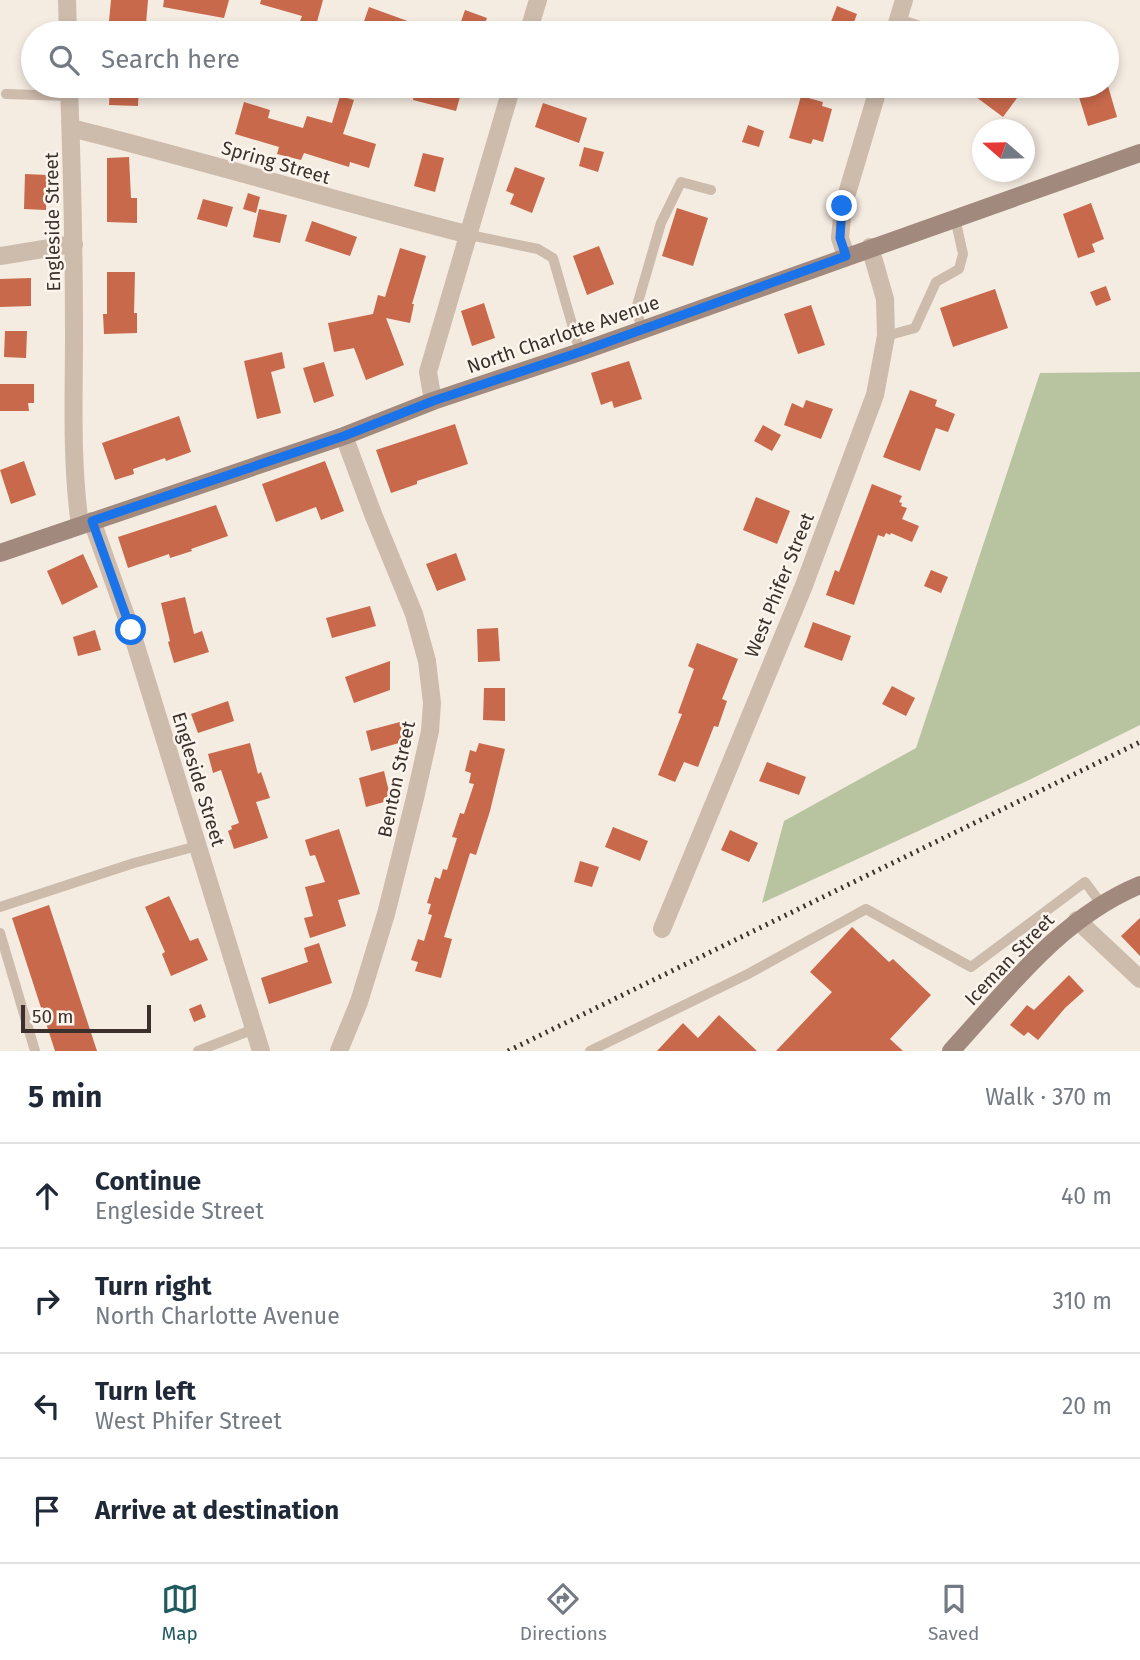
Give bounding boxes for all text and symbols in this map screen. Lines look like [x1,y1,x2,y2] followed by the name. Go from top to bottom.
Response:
[21,21,1119,98] search box
[45,41,83,79] icon: search
[101,44,240,75] text: Search here
[972,119,1035,182] north arrow
[219,136,333,189] street label: Spring Street
[40,152,65,292] street label: Engleside Street
[826,190,857,221] route end
[464,291,662,378] street label: North Charlotte Avenue
[740,509,819,661] street label: West Phifer Street
[115,614,146,645] route start
[167,709,230,849] street label: Engleside Street
[373,719,420,839] street label: Benton Street
[960,908,1059,1010] street label: Iceman Street
[21,1002,150,1034] scale bar
[32,1005,73,1028] text: 50 m
[28,1079,102,1115] text: 5 min
[985,1083,1112,1111] text: Walk · 370 m
[95,1166,201,1197] text: Continue
[28,1177,66,1215] icon: ahead
[1061,1182,1112,1210] text: 40 m
[95,1197,264,1225] text: Engleside Street
[95,1271,212,1302] text: Turn right
[28,1282,66,1320] icon: right
[1052,1287,1112,1315] text: 310 m
[95,1302,340,1330] text: North Charlotte Avenue
[95,1376,196,1407] text: Turn left
[28,1387,66,1425] icon: left
[1062,1392,1112,1420] text: 20 m
[95,1407,282,1435] text: West Phifer Street
[28,1492,66,1530] icon: arrive
[95,1495,339,1526] text: Arrive at destination
[161,1580,199,1645] tab: Map
[520,1580,607,1645] tab: Directions
[928,1580,979,1645] tab: Saved

